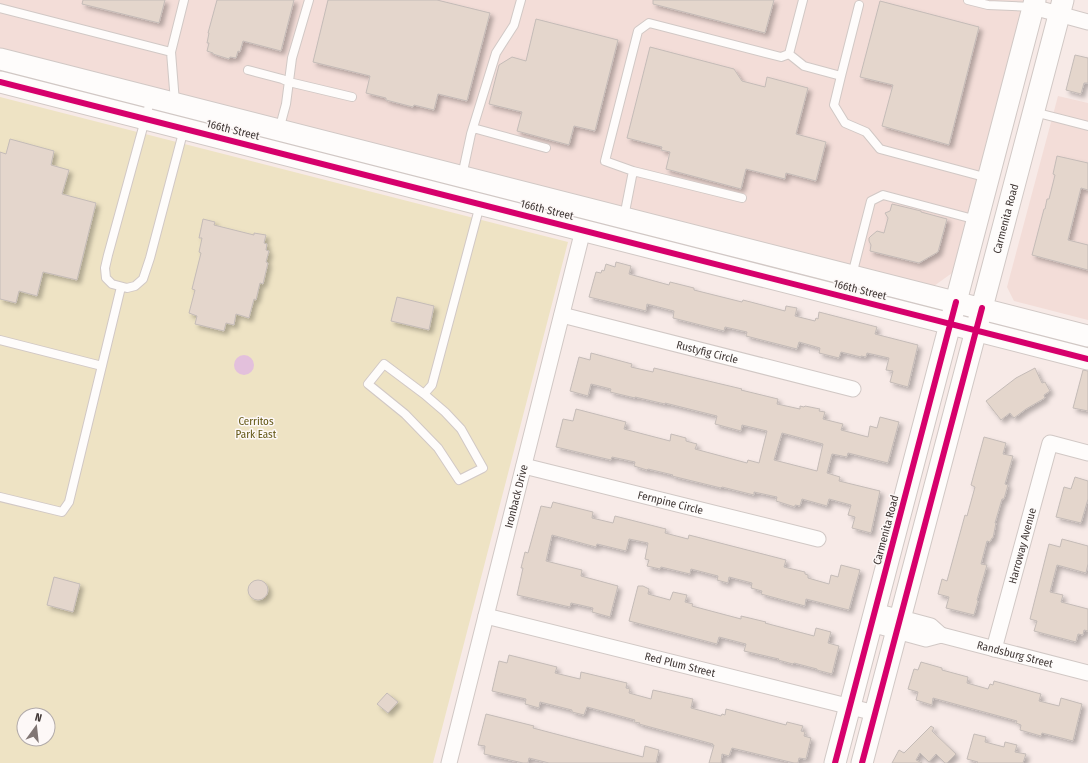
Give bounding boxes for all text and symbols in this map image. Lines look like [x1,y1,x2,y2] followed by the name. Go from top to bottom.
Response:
[205,117,261,143] street label: 166th Street
[990,182,1021,255] street label: Carmenita Road
[519,197,575,223] street label: 166th Street
[832,277,888,303] street label: 166th Street
[675,338,740,366] street label: Rustyfig Circle
[236,415,277,441] park label: Cerritos Park East
[502,463,530,529] street label: Ironback Drive
[637,488,705,517] street label: Fernpine Circle
[870,494,902,566] street label: Carmenita Road
[1006,506,1039,585] street label: Harroway Avenue
[976,638,1055,670] street label: Randsburg Street
[643,649,717,680] street label: Red Plum Street
[16,707,56,747] north arrow
[34,711,43,725] text: N

